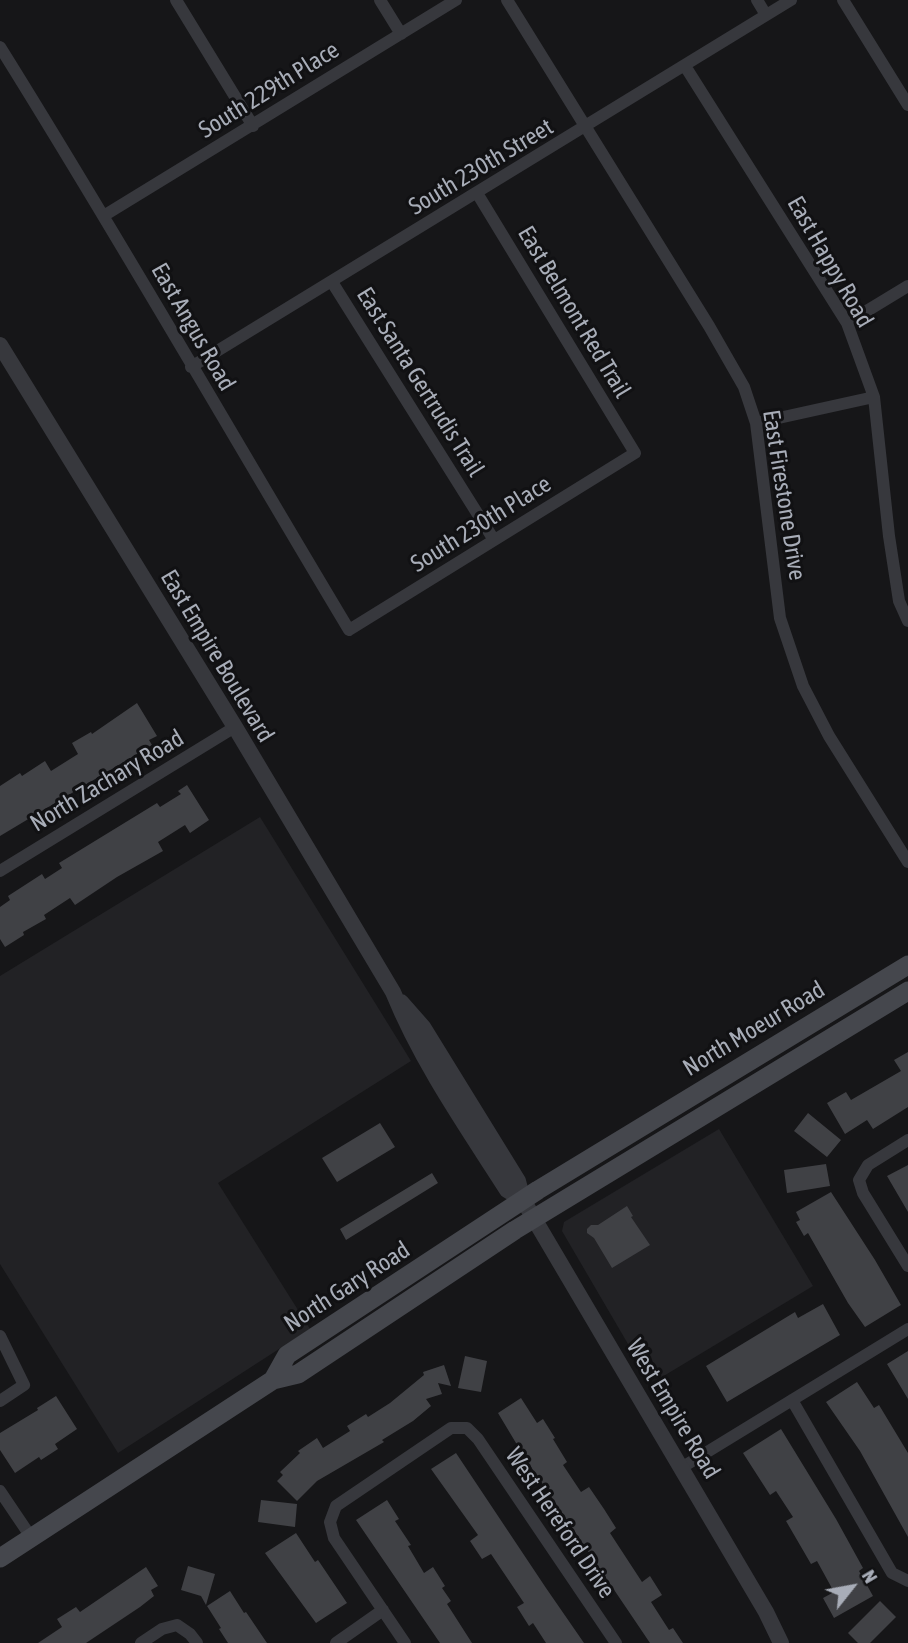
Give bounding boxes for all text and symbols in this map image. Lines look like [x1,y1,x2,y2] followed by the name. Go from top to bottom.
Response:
[194,36,344,144] street label: South 229th Place
[404,113,558,221] street label: South 230th Street
[781,191,879,333] street label: East Happy Road
[511,221,637,403] street label: East Belmont Red Trail
[145,258,241,396] street label: East Angus Road
[350,282,490,482] street label: East Santa Gertrudis Trail
[756,408,812,582] street label: East Firestone Drive
[406,470,556,578] street label: South 230th Place
[154,565,280,747] street label: East Empire Boulevard
[25,724,189,838] street label: North Zachary Road
[678,975,830,1083] street label: North Moeur Road
[279,1236,415,1338] street label: North Gary Road
[620,1334,726,1484] street label: West Empire Road
[499,1442,621,1604] street label: West Hereford Drive
[817,1552,887,1622] north arrow
[858,1566,882,1587] text: N

